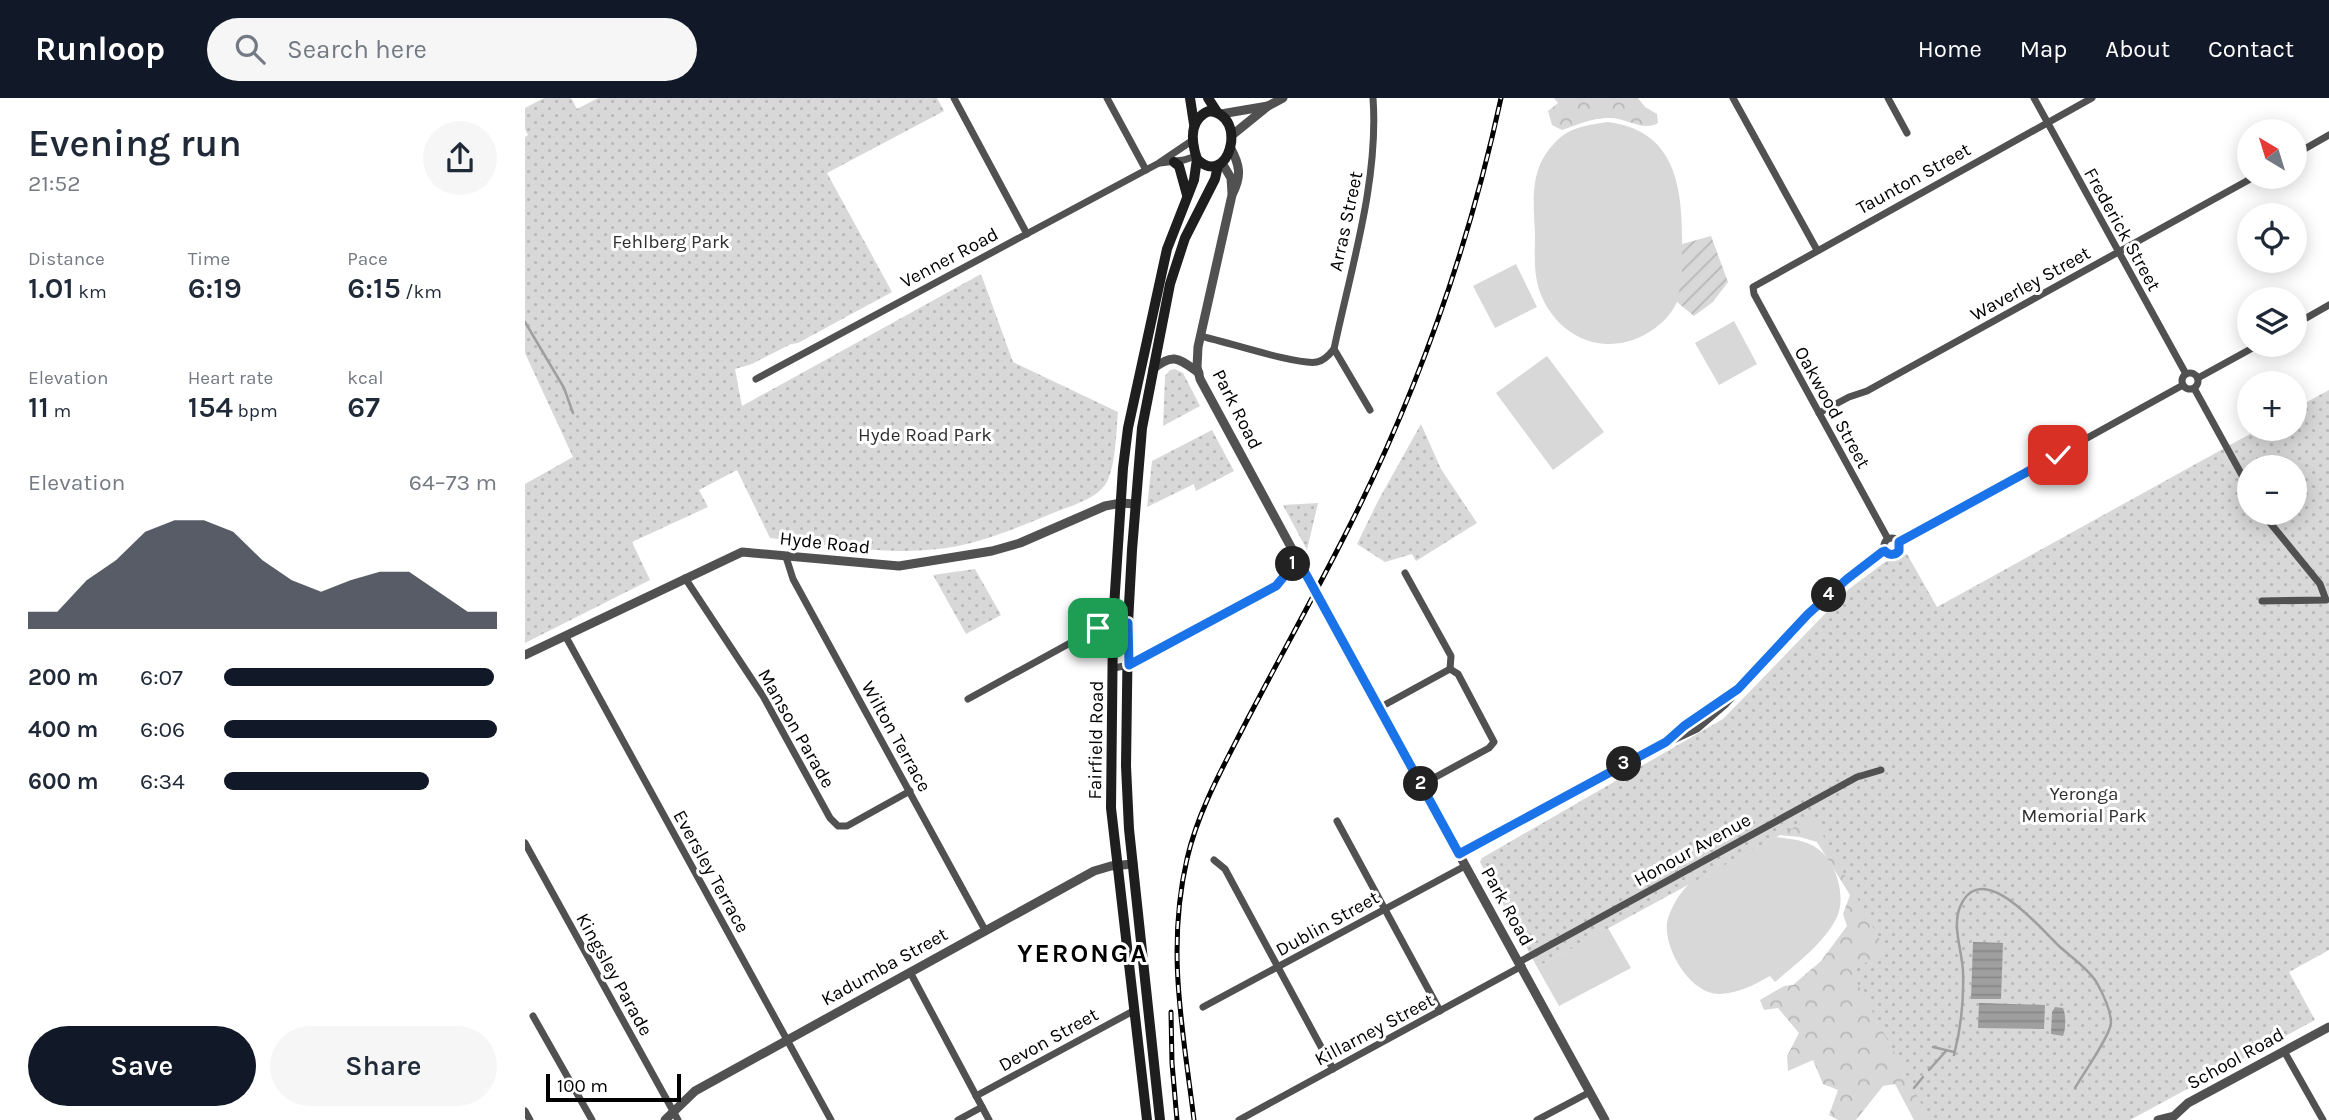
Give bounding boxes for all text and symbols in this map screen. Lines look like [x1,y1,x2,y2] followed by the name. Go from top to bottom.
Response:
[207,18,697,81] search box
[35,30,165,68] text: Runloop
[231,30,269,68] icon: search
[287,34,427,65] text: Search here
[1918,35,1982,63] text: Home
[2020,35,2067,63] text: Map
[2105,35,2170,63] text: About
[2208,35,2294,63] text: Contact
[2237,119,2307,189] north arrow
[2237,119,2307,525] map controls
[28,121,242,166] text: Evening run
[423,121,497,195] button: share
[1853,138,1974,219] street label: Taunton Street
[2079,164,2165,295] street label: Frederick Street
[1325,169,1367,273] street label: Arras Street
[28,170,81,197] text: 21:52
[2237,203,2307,273] button: locate
[897,223,1002,293] street label: Venner Road
[612,231,730,253] park label: Fehlberg Park
[1967,242,2094,326] street label: Waverley Street
[28,248,105,270] text: Distance
[188,248,230,270] text: Time
[347,248,388,270] text: Pace
[28,270,74,306] text: 1.01
[188,270,242,306] text: 6:19
[347,270,401,306] text: 6:15
[74,281,107,303] text: km
[401,281,442,303] text: /km
[2237,287,2307,357] button: layers
[1790,343,1875,472] street label: Oakwood Street
[1208,366,1267,453] street label: Park Road
[28,367,108,389] text: Elevation
[188,367,273,389] text: Heart rate
[347,367,384,389] text: kcal
[2237,371,2307,441] button: +
[28,389,49,425] text: 11
[188,389,233,425] text: 154
[347,389,380,425] text: 67
[49,400,71,422] text: m
[233,400,278,422] text: bpm
[858,424,992,446] park label: Hyde Road Park
[2028,425,2088,485] pin
[2039,436,2077,474] icon: check
[2237,455,2307,525] button: −
[28,469,125,496] text: Elevation
[409,469,497,496] text: 64–73 m
[779,527,871,559] street label: Hyde Road
[1275,546,1311,582] pin: 1
[1289,552,1296,574] text: 1
[1811,578,1847,612] pin: 4
[1823,583,1834,605] text: 4
[1068,598,1128,658] pin
[1079,609,1117,647] icon: arrive
[28,664,99,691] text: 200 m
[140,664,183,691] text: 6:07
[753,665,839,792] street label: Manson Parade
[857,677,936,796] street label: Wilton Terrace
[1084,680,1108,800] street label: Fairfield Road
[28,716,98,743] text: 400 m
[140,716,185,743] text: 6:06
[1607,746,1641,782] pin: 3
[1618,752,1629,774] text: 3
[1403,766,1439,802] pin: 2
[28,768,99,795] text: 600 m
[140,768,185,795] text: 6:34
[1415,772,1426,794] text: 2
[2021,783,2147,827] park label: Yeronga Memorial Park
[668,806,754,937] street label: Eversley Terrace
[1630,809,1755,891] street label: Honour Avenue
[1476,863,1538,950] street label: Park Road
[1272,887,1383,961] street label: Dublin Street
[571,909,657,1040] street label: Kingsley Parade
[818,923,951,1011] street label: Kadumba Street
[1017,938,1149,969] district label: YERONGA
[1311,989,1438,1071] street label: Killarney Street
[995,1003,1102,1076] street label: Devon Street
[2183,1023,2288,1094] street label: School Road
[28,1026,256,1106] button: Save
[270,1026,497,1106] button: Share
[546,1071,681,1103] scale bar
[557,1075,608,1097] text: 100 m

